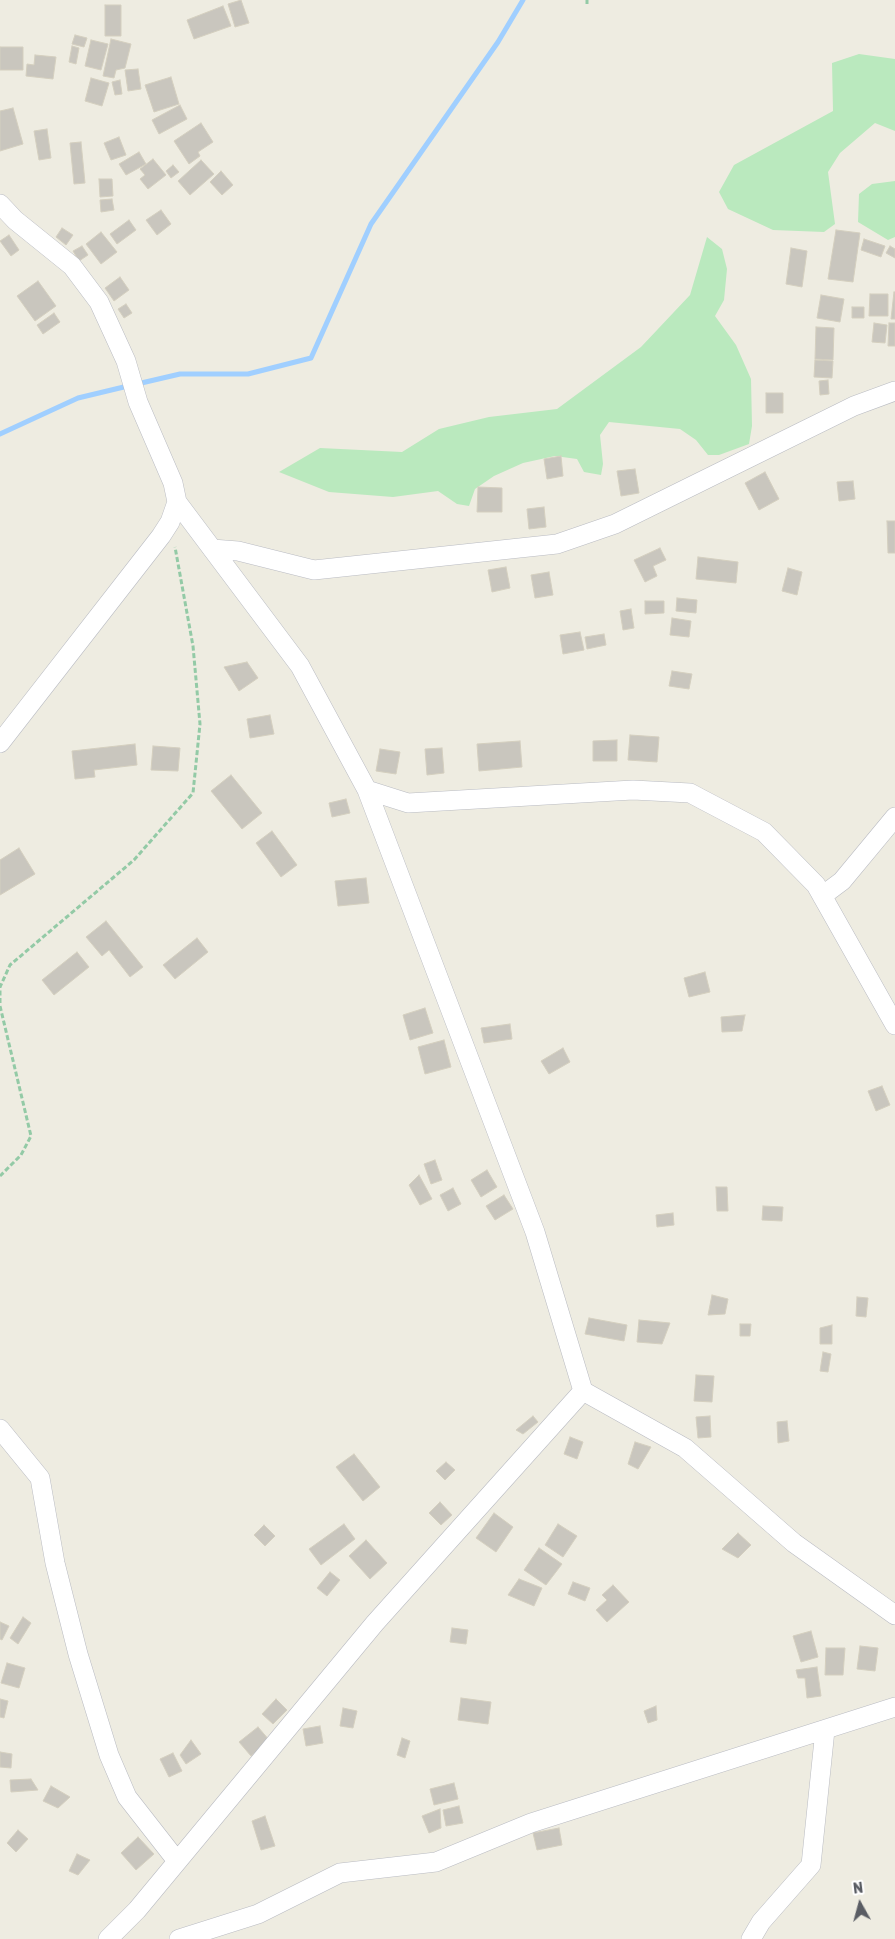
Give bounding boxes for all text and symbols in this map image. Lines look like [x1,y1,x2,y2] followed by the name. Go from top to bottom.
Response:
[835,1879,885,1929] north arrow
[852,1880,864,1898] text: N

